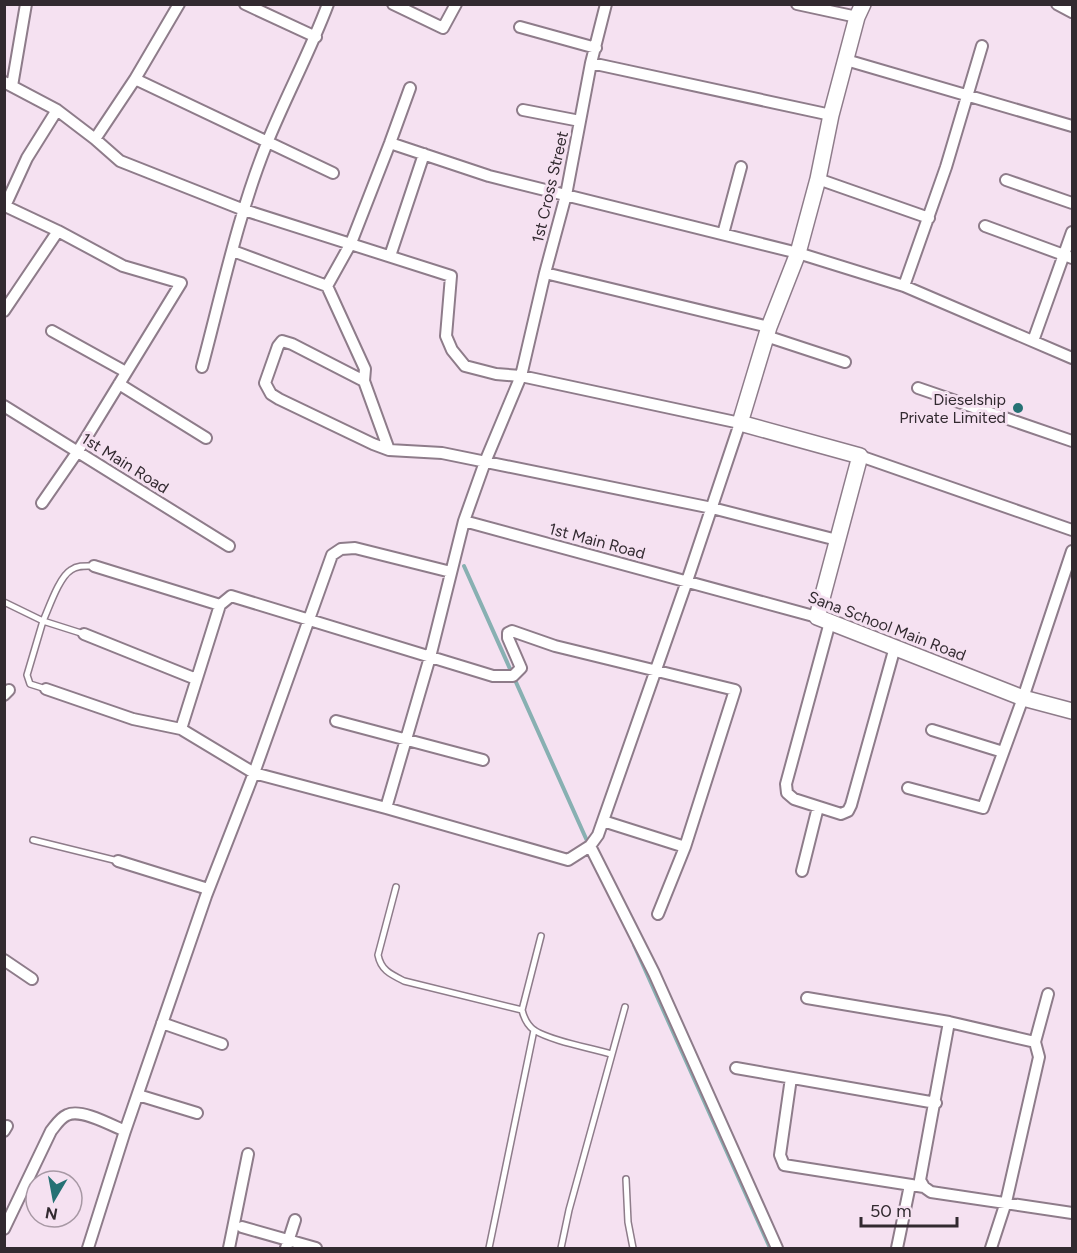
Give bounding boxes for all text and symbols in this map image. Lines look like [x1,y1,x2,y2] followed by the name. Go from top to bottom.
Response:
[528,129,572,245] street label: 1st Cross Street
[899,390,1006,427] place label: Dieselship Private Limited
[1011,401,1025,415] marker: Dieselship Private Limited
[78,429,172,497] street label: 1st Main Road
[547,519,647,563] street label: 1st Main Road
[805,587,969,665] street label: Sana School Main Road
[24,1169,84,1229] north arrow
[861,1190,957,1228] scale bar
[870,1200,912,1222] text: 50 m
[44,1203,59,1224] text: N

